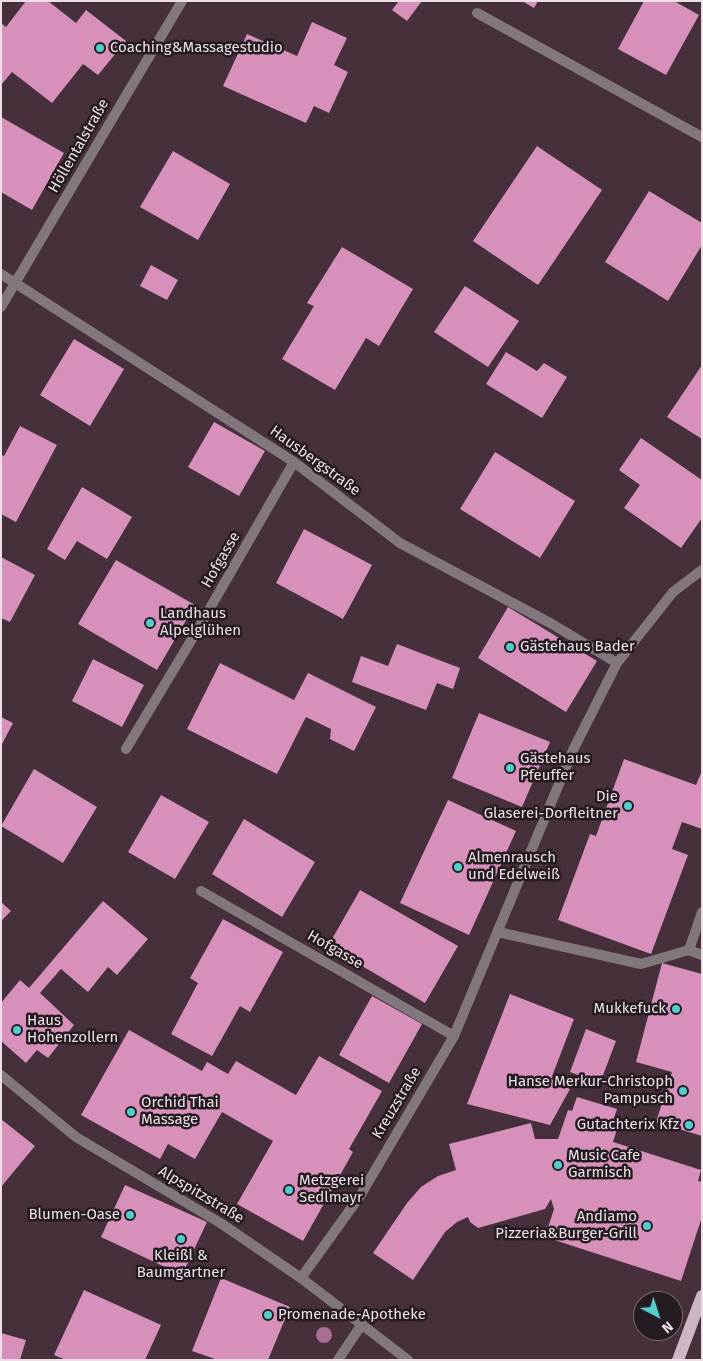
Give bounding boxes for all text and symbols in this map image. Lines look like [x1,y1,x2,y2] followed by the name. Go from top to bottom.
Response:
[110,39,283,57] place label: Coaching&Massagestudio
[94,42,106,54] marker: Coaching&Massagestudio
[45,96,113,196] street label: Höllentalstraße
[266,422,364,500] street label: Hausbergstraße
[198,529,244,591] street label: Hofgasse
[160,605,241,640] place label: Landhaus Alpelglühen
[144,617,156,629] marker: Landhaus Alpelglühen
[520,638,635,656] place label: Gästehaus Bader
[504,641,516,653] marker: Gästehaus Bader
[520,750,591,785] place label: Gästehaus Pfeuffer
[504,762,516,774] marker: Gästehaus Pfeuffer
[484,788,618,823] place label: Die Glaserei-Dorfleitner
[622,800,634,812] marker: Die Glaserei-Dorfleitner
[468,849,560,884] place label: Almenrausch und Edelweiß
[452,861,464,873] marker: Almenrausch und Edelweiß
[304,927,366,973] street label: Hofgasse
[594,1000,666,1018] place label: Mukkefuck
[670,1003,682,1015] marker: Mukkefuck
[27,1012,118,1047] place label: Haus Hohenzollern
[11,1024,23,1036] marker: Haus Hohenzollern
[369,1064,425,1142] street label: Kreuzstraße
[508,1073,673,1108] place label: Hanse Merkur-Christoph Pampusch
[677,1085,689,1097] marker: Hanse Merkur-Christoph Pampusch
[141,1094,219,1129] place label: Orchid Thai Massage
[125,1106,137,1118] marker: Orchid Thai Massage
[577,1116,679,1134] place label: Gutachterix Kfz
[683,1119,695,1131] marker: Gutachterix Kfz
[568,1147,640,1182] place label: Music Cafe Garmisch
[552,1159,564,1171] marker: Music Cafe Garmisch
[155,1162,247,1228] street label: Alpspitzstraße
[299,1172,364,1207] place label: Metzgerei Sedlmayr
[283,1184,295,1196] marker: Metzgerei Sedlmayr
[28,1206,120,1224] place label: Blumen-Oase
[495,1208,637,1243] place label: Andiamo Pizzeria&Burger-Grill
[124,1209,136,1221] marker: Blumen-Oase
[641,1220,653,1232] marker: Andiamo Pizzeria&Burger-Grill
[175,1233,187,1245] marker: Kleißl & Baumgartner
[137,1247,225,1282] place label: Kleißl & Baumgartner
[633,1291,683,1341] north arrow
[278,1306,426,1324] place label: Promenade-Apotheke
[262,1309,274,1321] marker: Promenade-Apotheke
[658,1318,676,1337] text: N

